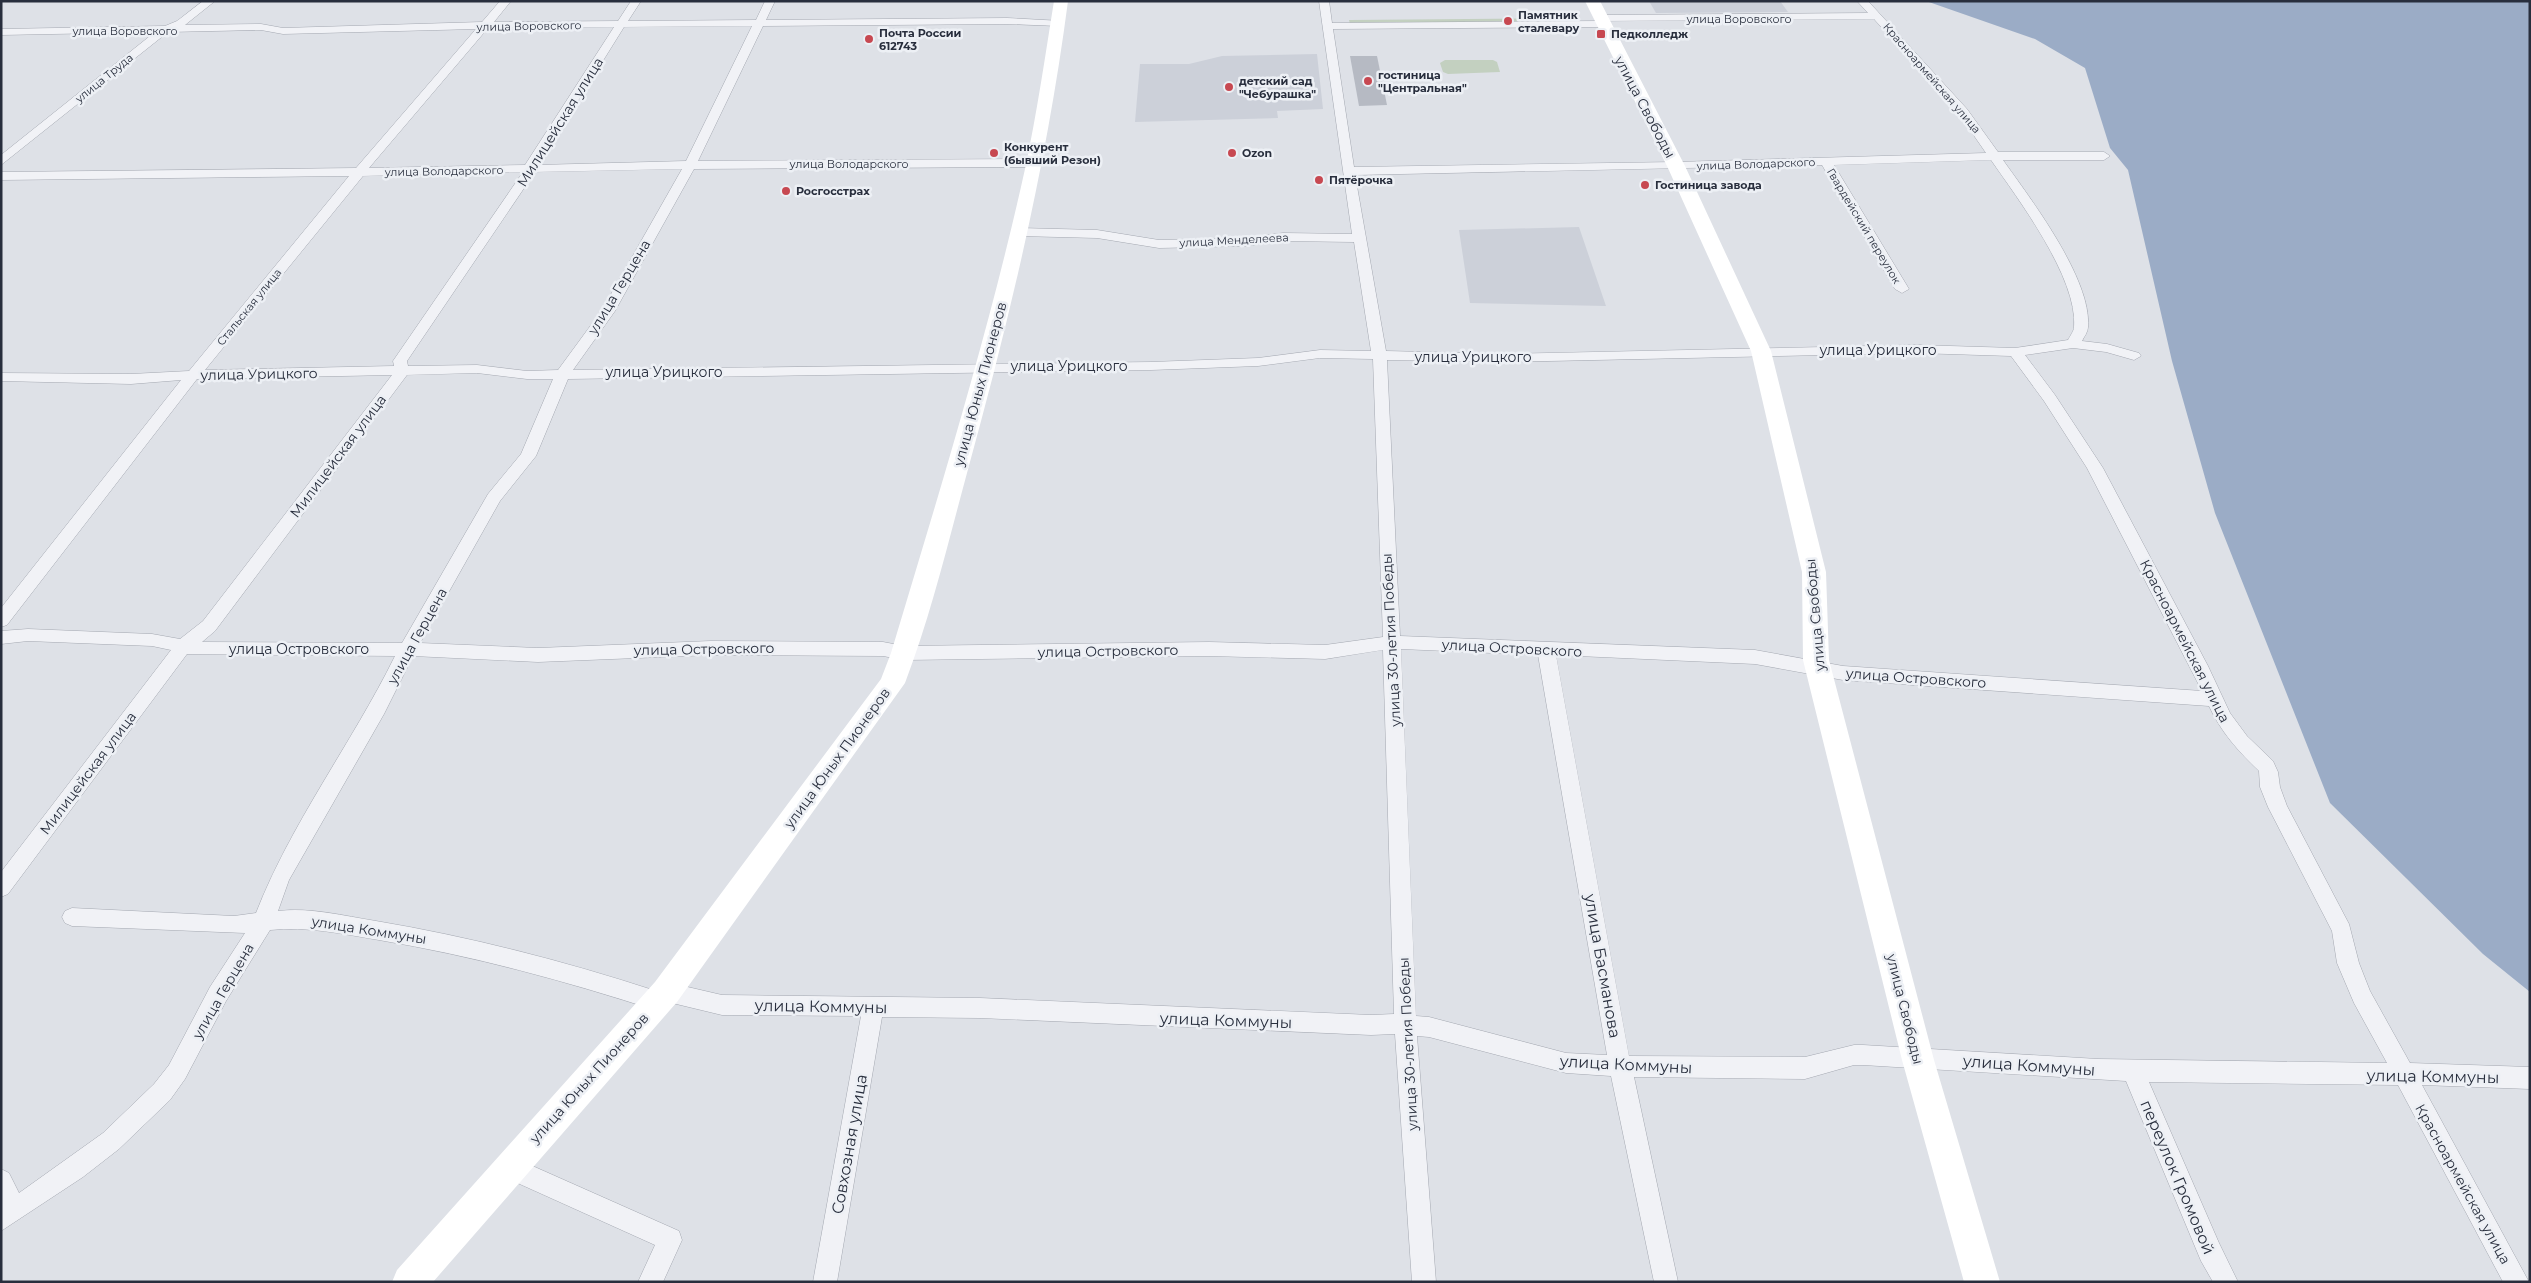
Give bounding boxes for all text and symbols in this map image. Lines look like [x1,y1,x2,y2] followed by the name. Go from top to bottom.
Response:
[1518,8,1579,35] place label: Памятник сталевару
[1685,12,1792,26] street label: улица Воровского
[1502,15,1514,27] marker: Памятник сталевару
[475,18,582,34] street label: улица Воровского
[1880,20,1984,136] street label: Красноармейская улица
[71,24,178,38] street label: улица Воровского
[879,26,961,53] place label: Почта России 612743
[1611,27,1688,41] place label: Педколледж
[1595,28,1607,40] marker: Педколледж
[863,33,875,45] marker: Почта России 612743
[71,50,136,106] street label: улица Труда
[1610,52,1679,161] street label: улица Свободы
[513,54,607,190] street label: Милицейская улица
[1378,68,1467,95] place label: гостиница "Центральная"
[1239,74,1316,101] place label: детский сад "Чебурашка"
[1362,75,1374,87] marker: гостиница "Центральная"
[1223,81,1235,93] marker: детский сад "Чебурашка"
[1004,140,1101,167] place label: Конкурент (бывший Резон)
[1242,146,1272,160] place label: Ozon
[988,147,1000,159] marker: Конкурент (бывший Резон)
[1226,147,1238,159] marker: Ozon
[1695,155,1816,173] street label: улица Володарского
[789,157,908,171] street label: улица Володарского
[383,163,504,179] street label: улица Володарского
[1824,166,1904,287] street label: Гвардейский переулок
[1329,173,1393,187] place label: Пятёрочка
[1313,174,1325,186] marker: Пятёрочка
[1655,178,1762,192] place label: Гостиница завода
[1639,179,1651,191] marker: Гостиница завода
[796,184,870,198] place label: Росгосстрах
[780,185,792,197] marker: Росгосстрах
[1178,230,1289,250] street label: улица Менделеева
[583,236,654,339] street label: улица Герцена
[214,266,284,348] street label: Стальская улица
[949,300,1011,469] street label: улица Юных Пионеров
[1818,341,1937,359] street label: улица Урицкого
[1413,348,1532,366] street label: улица Урицкого
[1009,357,1128,375] street label: улица Урицкого
[604,363,723,381] street label: улица Урицкого
[199,364,318,384] street label: улица Урицкого
[286,391,390,521] street label: Милицейская улица
[1377,553,1405,728] street label: улица 30-летия Победы
[2136,556,2234,726] street label: Красноармейская улица
[1801,558,1829,673] street label: улица Свободы
[383,584,451,688] street label: улица Герцена
[1440,635,1583,661] street label: улица Островского
[633,639,775,659] street label: улица Островского
[228,640,369,658] street label: улица Островского
[1037,641,1179,661] street label: улица Островского
[1844,664,1987,692] street label: улица Островского
[779,684,894,833] street label: улица Юных Пионеров
[36,708,140,838] street label: Милицейская улица
[1580,892,1625,1040] street label: улица Басманова
[309,912,428,948] street label: улица Коммуны
[188,940,258,1043] street label: улица Герцена
[1882,951,1927,1066] street label: улица Свободы
[1394,957,1422,1132] street label: улица 30-летия Победы
[754,996,887,1017] street label: улица Коммуны
[525,1009,652,1148] street label: улица Юных Пионеров
[1158,1009,1293,1032] street label: улица Коммуны
[1558,1051,1693,1077] street label: улица Коммуны
[1961,1051,2096,1080] street label: улица Коммуны
[2366,1066,2499,1087] street label: улица Коммуны
[828,1073,871,1216] street label: Совхозная улица
[2136,1097,2219,1257] street label: переулок Громовой
[2411,1101,2515,1267] street label: Красноармейская улица

